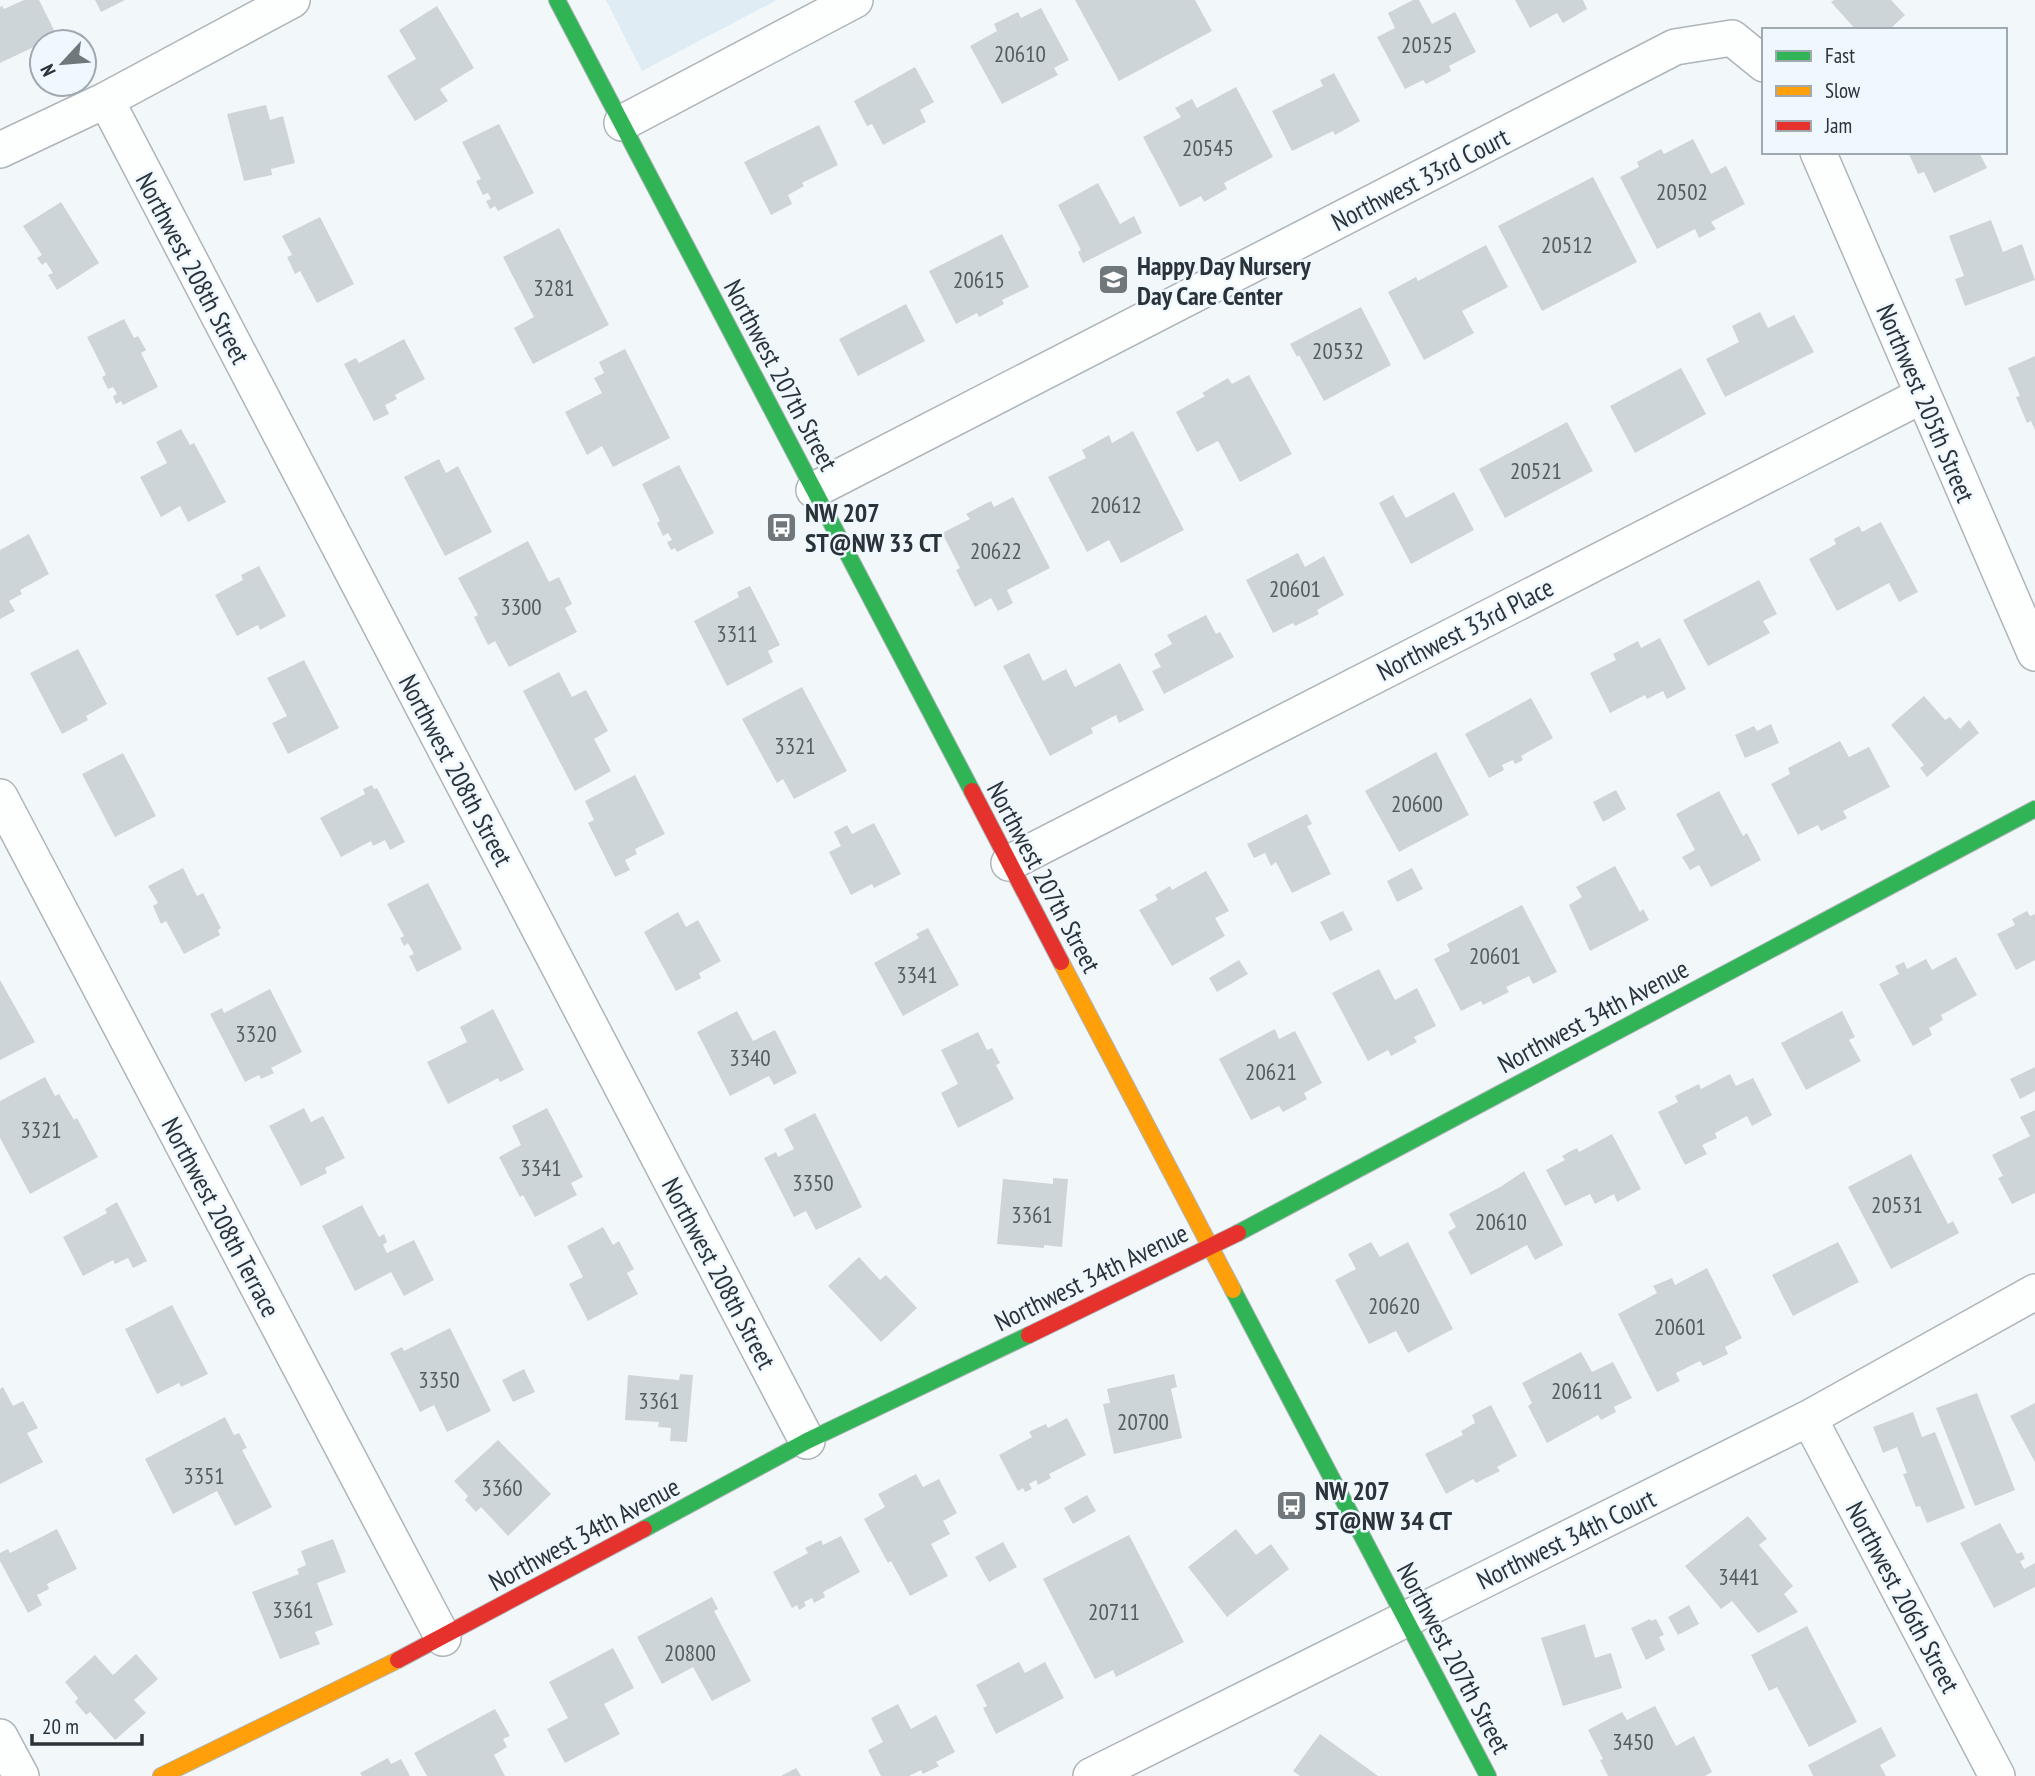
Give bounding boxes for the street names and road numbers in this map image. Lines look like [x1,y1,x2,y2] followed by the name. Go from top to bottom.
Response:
[1326,120,1514,238] street label: Northwest 33rd Court
[129,167,257,369] street label: Northwest 208th Street
[717,274,845,476] street label: Northwest 207th Street
[1869,299,1983,507] street label: Northwest 205th Street
[1371,570,1559,688] street label: Northwest 33rd Place
[392,669,520,871] street label: Northwest 208th Street
[980,776,1108,978] street label: Northwest 207th Street
[1492,952,1694,1080] street label: Northwest 34th Avenue
[154,1112,288,1322] street label: Northwest 208th Terrace
[655,1172,783,1374] street label: Northwest 208th Street
[989,1216,1193,1338] street label: Northwest 34th Avenue
[483,1470,685,1598] street label: Northwest 34th Avenue
[1471,1481,1661,1597] street label: Northwest 34th Court
[1839,1496,1967,1698] street label: Northwest 206th Street
[1390,1557,1518,1759] street label: Northwest 207th Street

